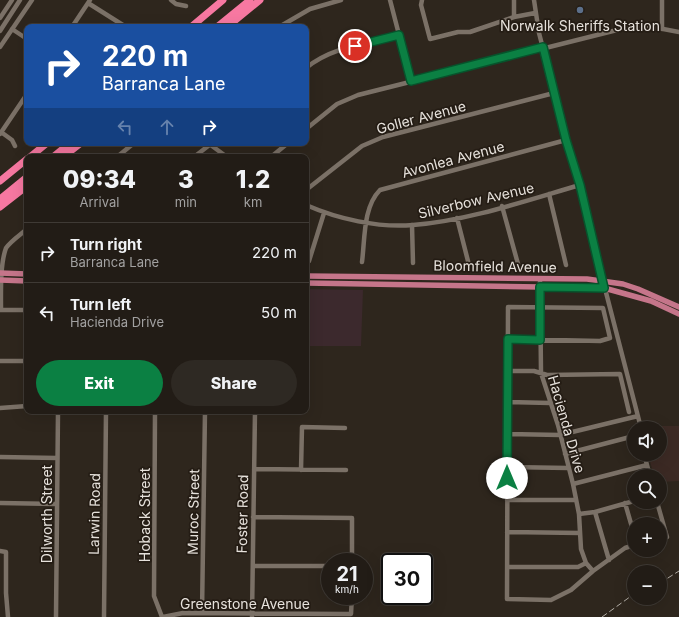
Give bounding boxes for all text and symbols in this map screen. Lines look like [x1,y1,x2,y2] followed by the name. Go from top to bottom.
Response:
[575,5,585,15] marker: Norwalk Sheriffs Station
[500,17,660,34] place label: Norwalk Sheriffs Station
[338,29,372,63] pin
[344,35,366,57] icon: arrive
[102,39,188,73] text: 220 m
[36,40,88,92] icon: right
[102,73,226,94] text: Barranca Lane
[374,97,468,137] street label: Goller Avenue
[114,116,136,138] icon: left
[156,116,178,138] icon: ahead
[198,116,220,138] icon: right
[400,137,506,181] street label: Avonlea Avenue
[63,165,136,194] text: 09:34
[178,165,194,194] text: 3
[236,165,270,194] text: 1.2
[416,178,536,222] street label: Silverbow Avenue
[79,194,119,210] text: Arrival
[175,194,197,210] text: min
[244,194,262,210] text: km
[70,235,142,254] text: Turn right
[36,242,58,264] icon: right
[252,243,297,262] text: 220 m
[70,254,159,270] text: Barranca Lane
[433,256,557,276] street label: Bloomfield Avenue
[70,295,131,314] text: Turn left
[36,302,58,324] icon: left
[261,303,297,322] text: 50 m
[70,314,164,330] text: Hacienda Drive
[36,360,163,406] button: Exit
[171,360,297,406] button: Share
[545,373,589,475] street label: Hacienda Drive
[627,421,667,605] map controls
[627,421,667,461] button: sound
[486,457,528,499] position arrow
[38,464,55,563] street label: Dilworth Street
[136,467,153,562] street label: Hoback Street
[184,469,202,555] street label: Muroc Street
[627,469,667,509] button: search
[85,473,103,555] street label: Larwin Road
[233,474,251,554] street label: Foster Road
[627,517,667,557] button: +
[381,553,433,605] speed limit sign: 30
[336,562,358,586] text: 21
[627,565,667,605] button: −
[335,583,359,595] text: km/h
[180,595,310,612] street label: Greenstone Avenue

